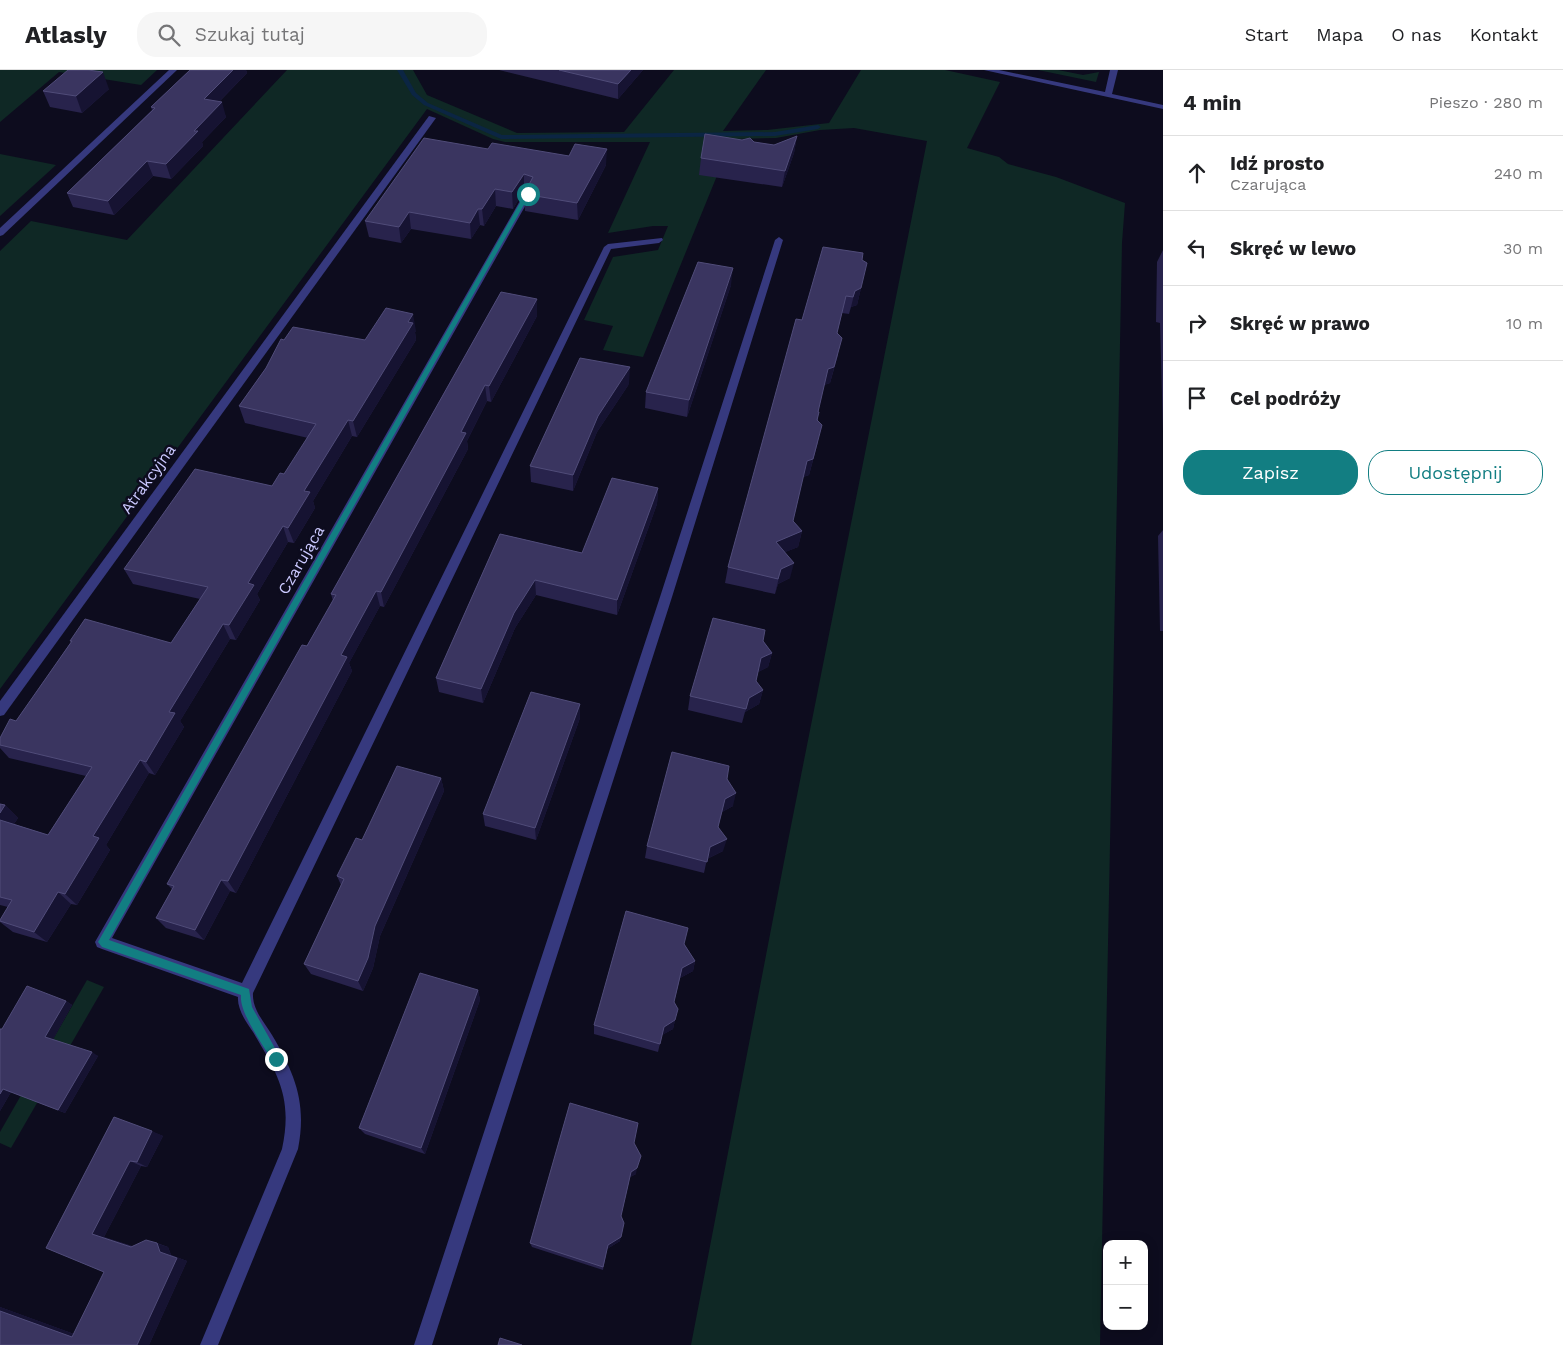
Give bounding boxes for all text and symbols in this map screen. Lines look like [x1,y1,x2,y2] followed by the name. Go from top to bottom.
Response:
[137,12,487,57] search box
[25,21,107,49] text: Atlasly
[155,21,183,49] icon: search
[195,23,305,46] text: Szukaj tutaj
[1245,24,1288,45] text: Start
[1316,24,1363,45] text: Mapa
[1391,24,1442,45] text: O nas
[1470,24,1538,45] text: Kontakt
[1183,90,1241,115] text: 4 min
[1429,93,1543,112] text: Pieszo · 280 m
[1230,152,1324,175] text: Idź prosto
[1183,159,1211,187] icon: ahead
[1494,164,1543,183] text: 240 m
[1230,175,1306,194] text: Czarująca
[517,183,540,206] route start
[1183,234,1211,262] icon: left
[1230,237,1356,260] text: Skręć w lewo
[1503,239,1543,258] text: 30 m
[1183,309,1211,337] icon: right
[1230,312,1370,335] text: Skręć w prawo
[1506,314,1543,333] text: 10 m
[1183,384,1211,412] icon: arrive
[1230,387,1340,410] text: Cel podróży
[117,441,179,517] street label: Atrakcyjna
[1183,450,1358,495] button: Zapisz
[1368,450,1543,495] button: Udostępnij
[274,522,328,598] street label: Czarująca
[265,1048,288,1071] route end
[1103,1240,1148,1330] map controls
[1103,1240,1148,1285] button: +
[1103,1285,1148,1330] button: −

